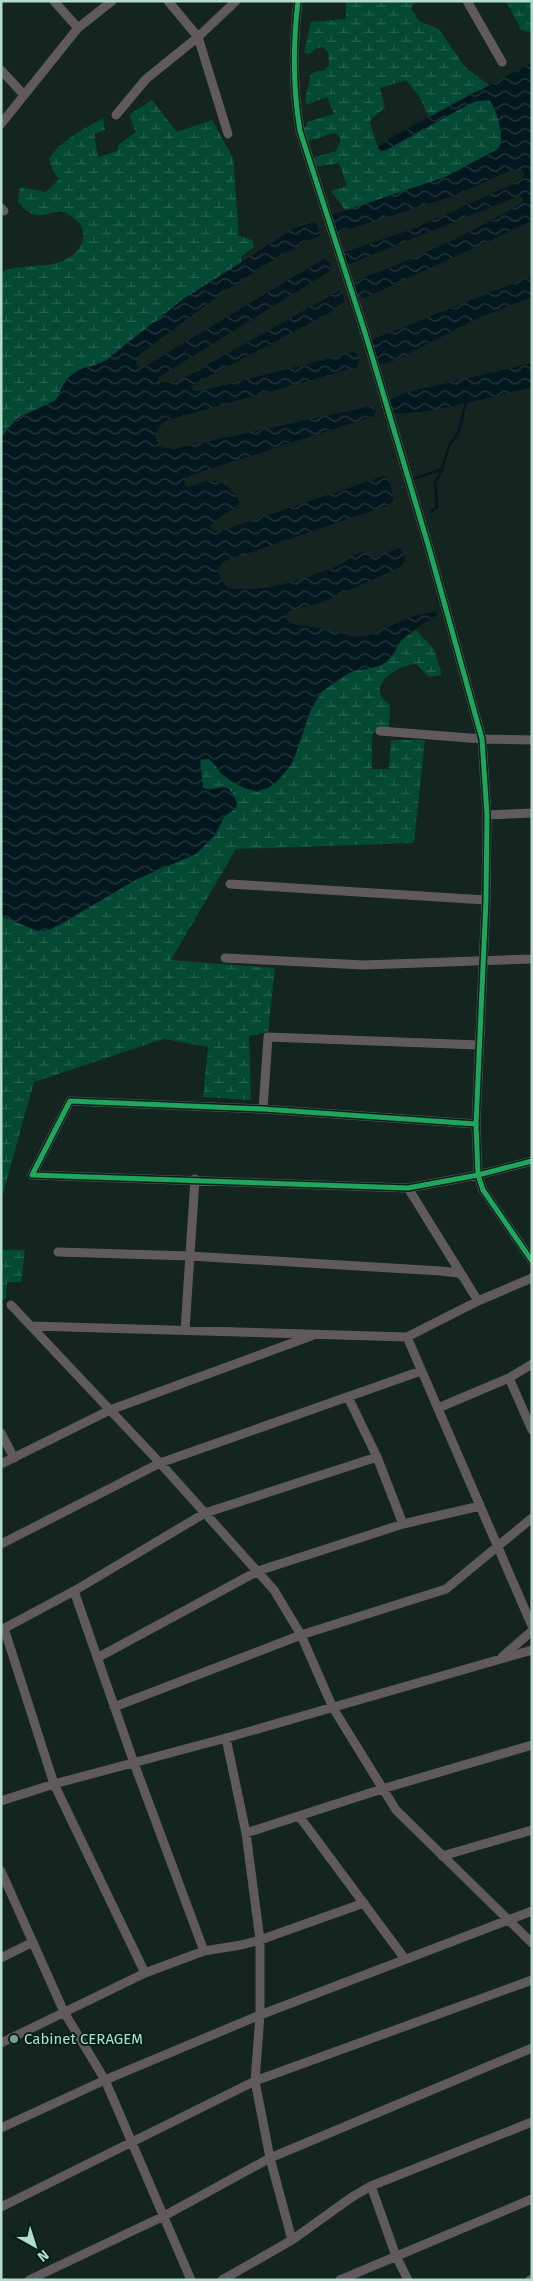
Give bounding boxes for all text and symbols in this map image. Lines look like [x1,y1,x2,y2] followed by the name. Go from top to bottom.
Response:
[24,2030,143,2048] place label: Cabinet CERAGEM
[8,2033,20,2045] marker: Cabinet CERAGEM
[10,2221,60,2271] north arrow
[34,2246,52,2265] text: N

